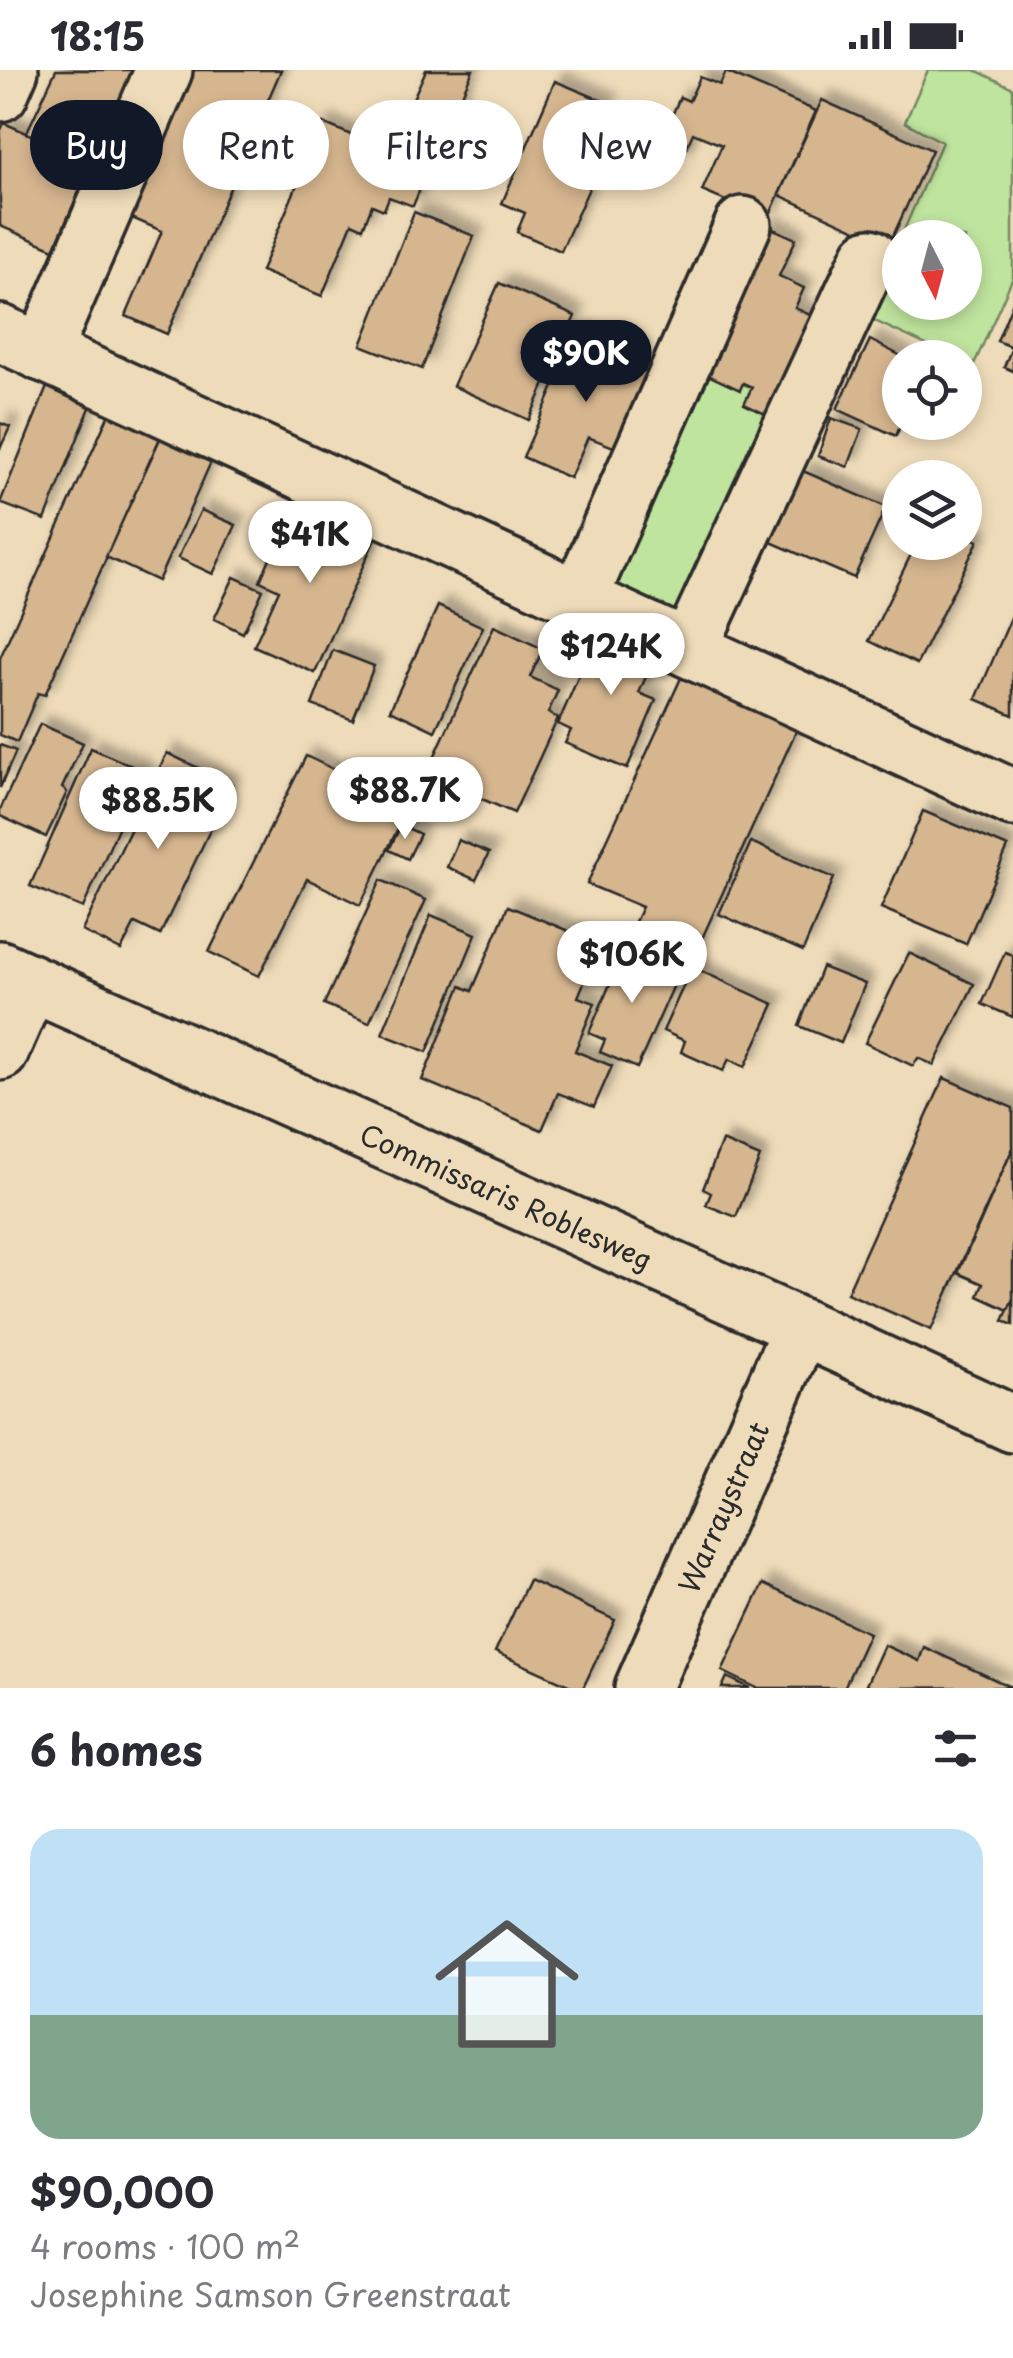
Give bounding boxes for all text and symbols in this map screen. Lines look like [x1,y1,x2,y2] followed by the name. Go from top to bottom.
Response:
[50,7,146,64] text: 18:15
[30,100,163,190] chip: Buy
[183,100,329,190] chip: Rent
[349,100,523,190] chip: Filters
[543,100,687,190] chip: New
[882,220,982,320] north arrow
[882,220,982,560] map controls
[527,320,645,405] pin: $90K
[543,328,629,376] text: $90K
[882,340,982,440] button: locate
[882,460,982,560] button: layers
[251,501,369,586] pin: $41K
[270,509,350,557] text: $41K
[541,613,681,698] pin: $124K
[560,621,662,669] text: $124K
[324,757,486,842] pin: $88.7K
[349,765,461,813] text: $88.7K
[77,767,239,852] pin: $88.5K
[101,775,215,823] text: $88.5K
[562,921,702,1006] pin: $106K
[579,929,685,977] text: $106K
[353,1111,660,1280] street label: Commissaris Roblesweg
[666,1414,779,1599] street label: Warraystraat
[30,1717,203,1780] text: 6 homes
[928,1721,983,1776] icon: filters
[417,1894,597,2074] icon: home
[30,2159,214,2222] text: $90,000
[30,2222,300,2270] text: 4 rooms · 100 m²
[30,2270,511,2318] text: Josephine Samson Greenstraat

